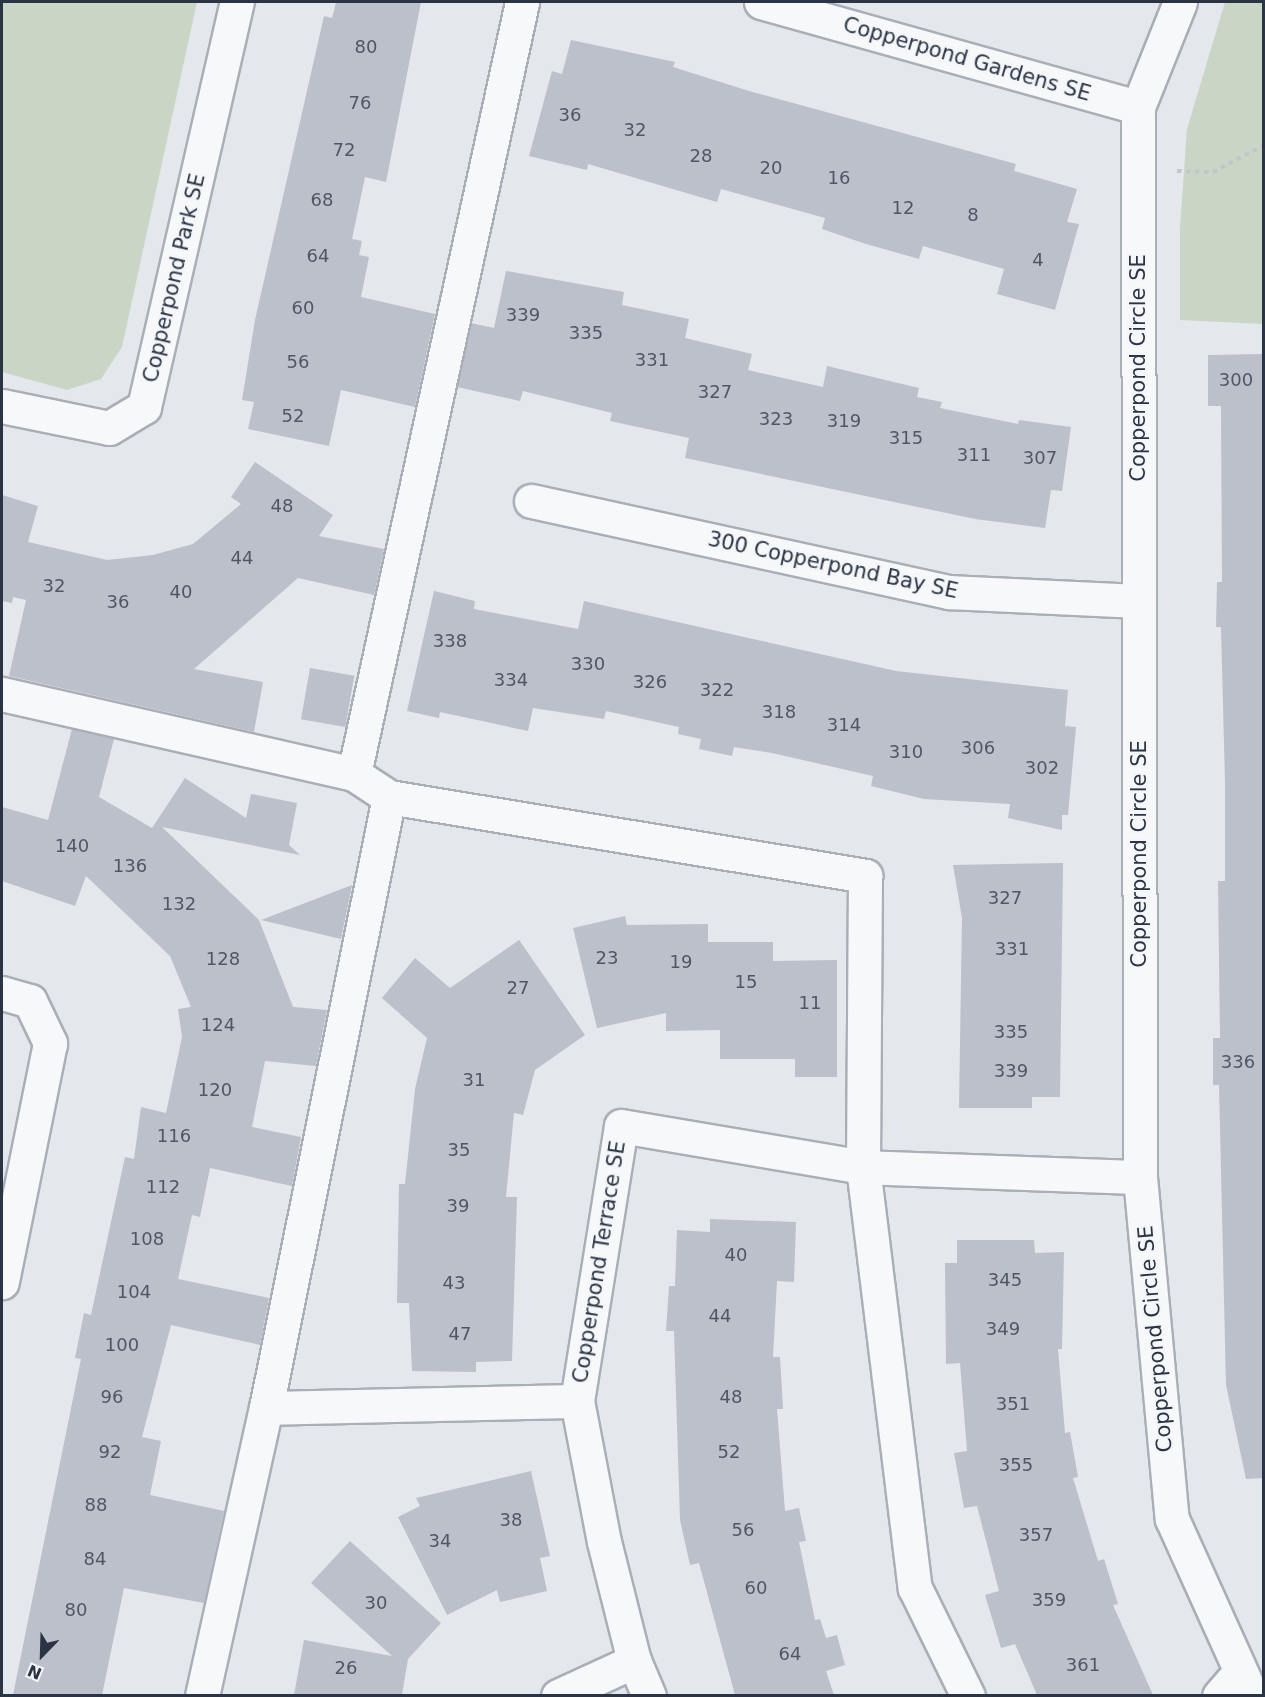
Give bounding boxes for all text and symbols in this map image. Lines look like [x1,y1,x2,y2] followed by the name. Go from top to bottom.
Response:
[840,12,1094,106] street label: Copperpond Gardens SE
[355,36,377,58] house number: 80
[349,92,371,114] house number: 76
[559,104,581,126] house number: 36
[624,119,646,141] house number: 32
[333,139,355,161] house number: 72
[690,145,712,167] house number: 28
[760,157,782,179] house number: 20
[828,167,850,189] house number: 16
[138,171,210,385] street label: Copperpond Park SE
[311,189,333,211] house number: 68
[892,197,914,219] house number: 12
[967,204,979,226] house number: 8
[307,245,329,267] house number: 64
[1032,249,1044,271] house number: 4
[1125,254,1151,482] street label: Copperpond Circle SE
[292,297,314,319] house number: 60
[506,304,540,326] house number: 339
[569,322,603,344] house number: 335
[635,349,669,371] house number: 331
[287,351,309,373] house number: 56
[1219,369,1253,391] house number: 300
[698,381,732,403] house number: 327
[282,405,304,427] house number: 52
[759,408,793,430] house number: 323
[827,410,861,432] house number: 319
[889,427,923,449] house number: 315
[957,444,991,466] house number: 311
[1023,447,1057,469] house number: 307
[271,495,293,517] house number: 48
[706,526,960,604] street label: 300 Copperpond Bay SE
[231,547,253,569] house number: 44
[43,575,65,597] house number: 32
[170,581,192,603] house number: 40
[107,591,129,613] house number: 36
[433,630,467,652] house number: 338
[571,653,605,675] house number: 330
[494,669,528,691] house number: 334
[633,671,667,693] house number: 326
[700,679,734,701] house number: 322
[762,701,796,723] house number: 318
[827,714,861,736] house number: 314
[961,737,995,759] house number: 306
[1126,740,1152,968] street label: Copperpond Circle SE
[889,741,923,763] house number: 310
[1025,757,1059,779] house number: 302
[55,835,89,857] house number: 140
[113,855,147,877] house number: 136
[988,887,1022,909] house number: 327
[162,893,196,915] house number: 132
[995,938,1029,960] house number: 331
[596,947,618,969] house number: 23
[206,948,240,970] house number: 128
[670,951,692,973] house number: 19
[735,971,757,993] house number: 15
[507,977,529,999] house number: 27
[799,992,821,1014] house number: 11
[201,1014,235,1036] house number: 124
[994,1021,1028,1043] house number: 335
[1221,1051,1255,1073] house number: 336
[994,1060,1028,1082] house number: 339
[463,1069,485,1091] house number: 31
[198,1079,232,1101] house number: 120
[157,1125,191,1147] house number: 116
[448,1139,470,1161] house number: 35
[567,1139,631,1385] street label: Copperpond Terrace SE
[146,1176,180,1198] house number: 112
[447,1195,469,1217] house number: 39
[1133,1225,1177,1453] street label: Copperpond Circle SE
[130,1228,164,1250] house number: 108
[725,1244,747,1266] house number: 40
[988,1269,1022,1291] house number: 345
[443,1272,465,1294] house number: 43
[117,1281,151,1303] house number: 104
[709,1305,731,1327] house number: 44
[986,1318,1020,1340] house number: 349
[449,1323,471,1345] house number: 47
[105,1334,139,1356] house number: 100
[101,1386,123,1408] house number: 96
[720,1386,742,1408] house number: 48
[996,1393,1030,1415] house number: 351
[99,1441,121,1463] house number: 92
[718,1441,740,1463] house number: 52
[999,1454,1033,1476] house number: 355
[85,1494,107,1516] house number: 88
[500,1509,522,1531] house number: 38
[732,1519,754,1541] house number: 56
[1019,1524,1053,1546] house number: 357
[429,1530,451,1552] house number: 34
[84,1548,106,1570] house number: 84
[745,1577,767,1599] house number: 60
[1032,1589,1066,1611] house number: 359
[365,1592,387,1614] house number: 30
[65,1599,87,1621] house number: 80
[12,1625,72,1685] north arrow
[779,1643,801,1665] house number: 64
[1066,1654,1100,1676] house number: 361
[335,1657,357,1679] house number: 26
[25,1661,45,1683] text: N

